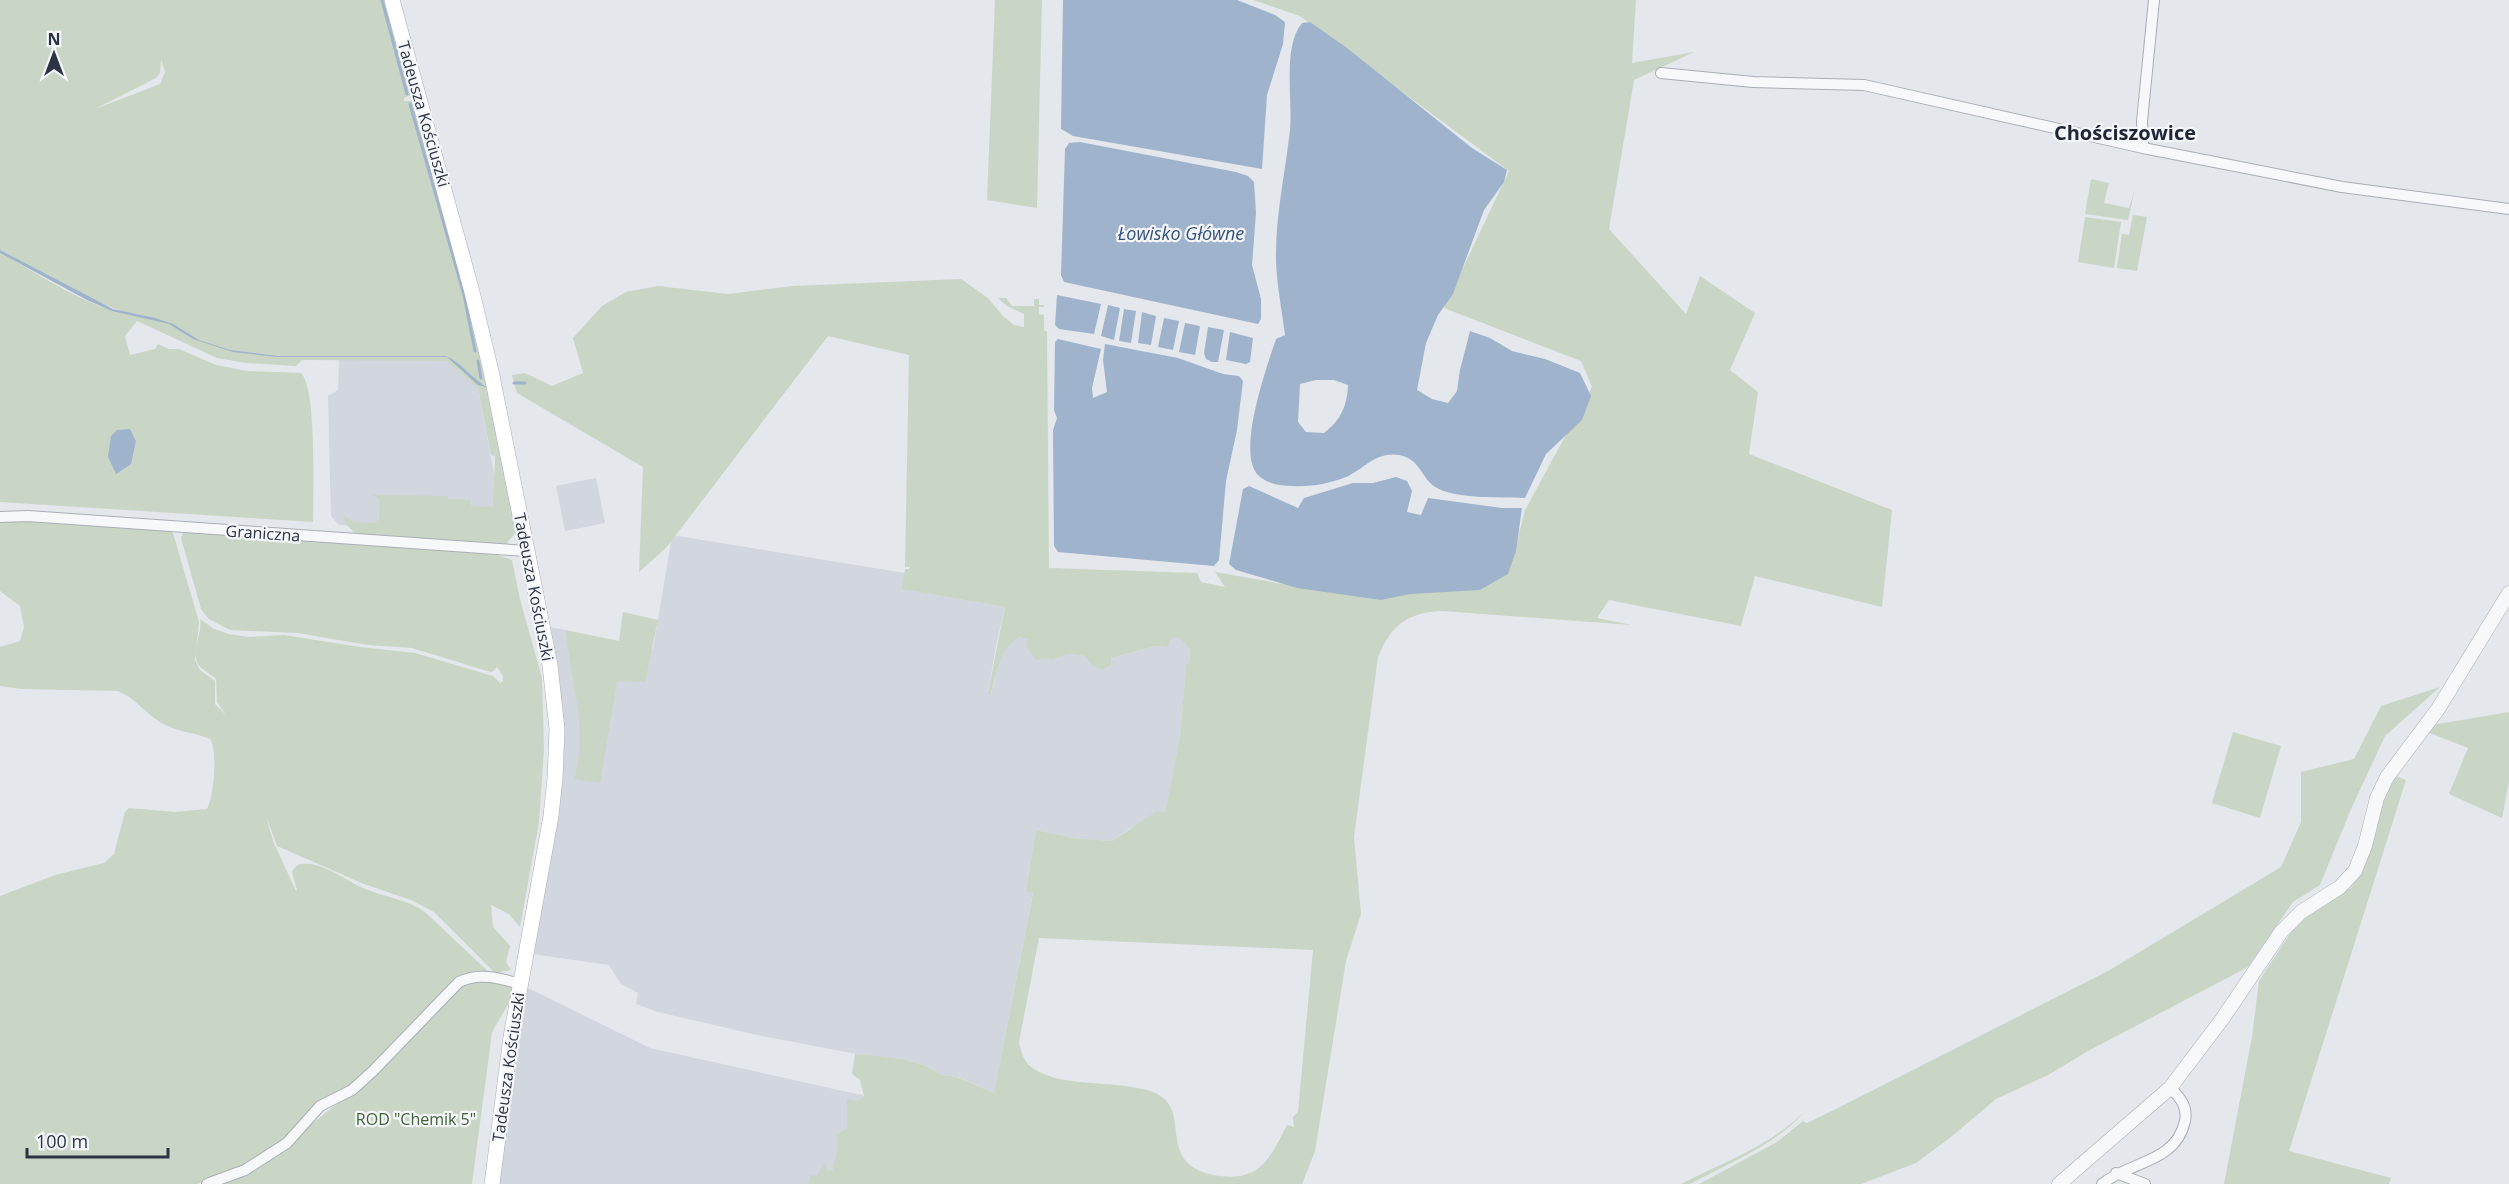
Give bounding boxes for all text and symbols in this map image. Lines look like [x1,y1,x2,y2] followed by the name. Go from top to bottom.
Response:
[24,24,84,84] north arrow
[47,28,61,50] text: N
[393,39,455,189] street label: Tadeusza Kościuszki
[2054,119,2196,146] district label: Chościszowice
[1118,221,1244,245] water label: Łowisko Główne
[509,511,559,663] street label: Tadeusza Kościuszki
[225,519,301,547] street label: Graniczna
[487,991,529,1143] street label: Tadeusza Kościuszki
[356,1108,476,1130] park label: ROD "Chemik 5"
[27,1121,168,1159] scale bar
[36,1129,88,1153] text: 100 m

